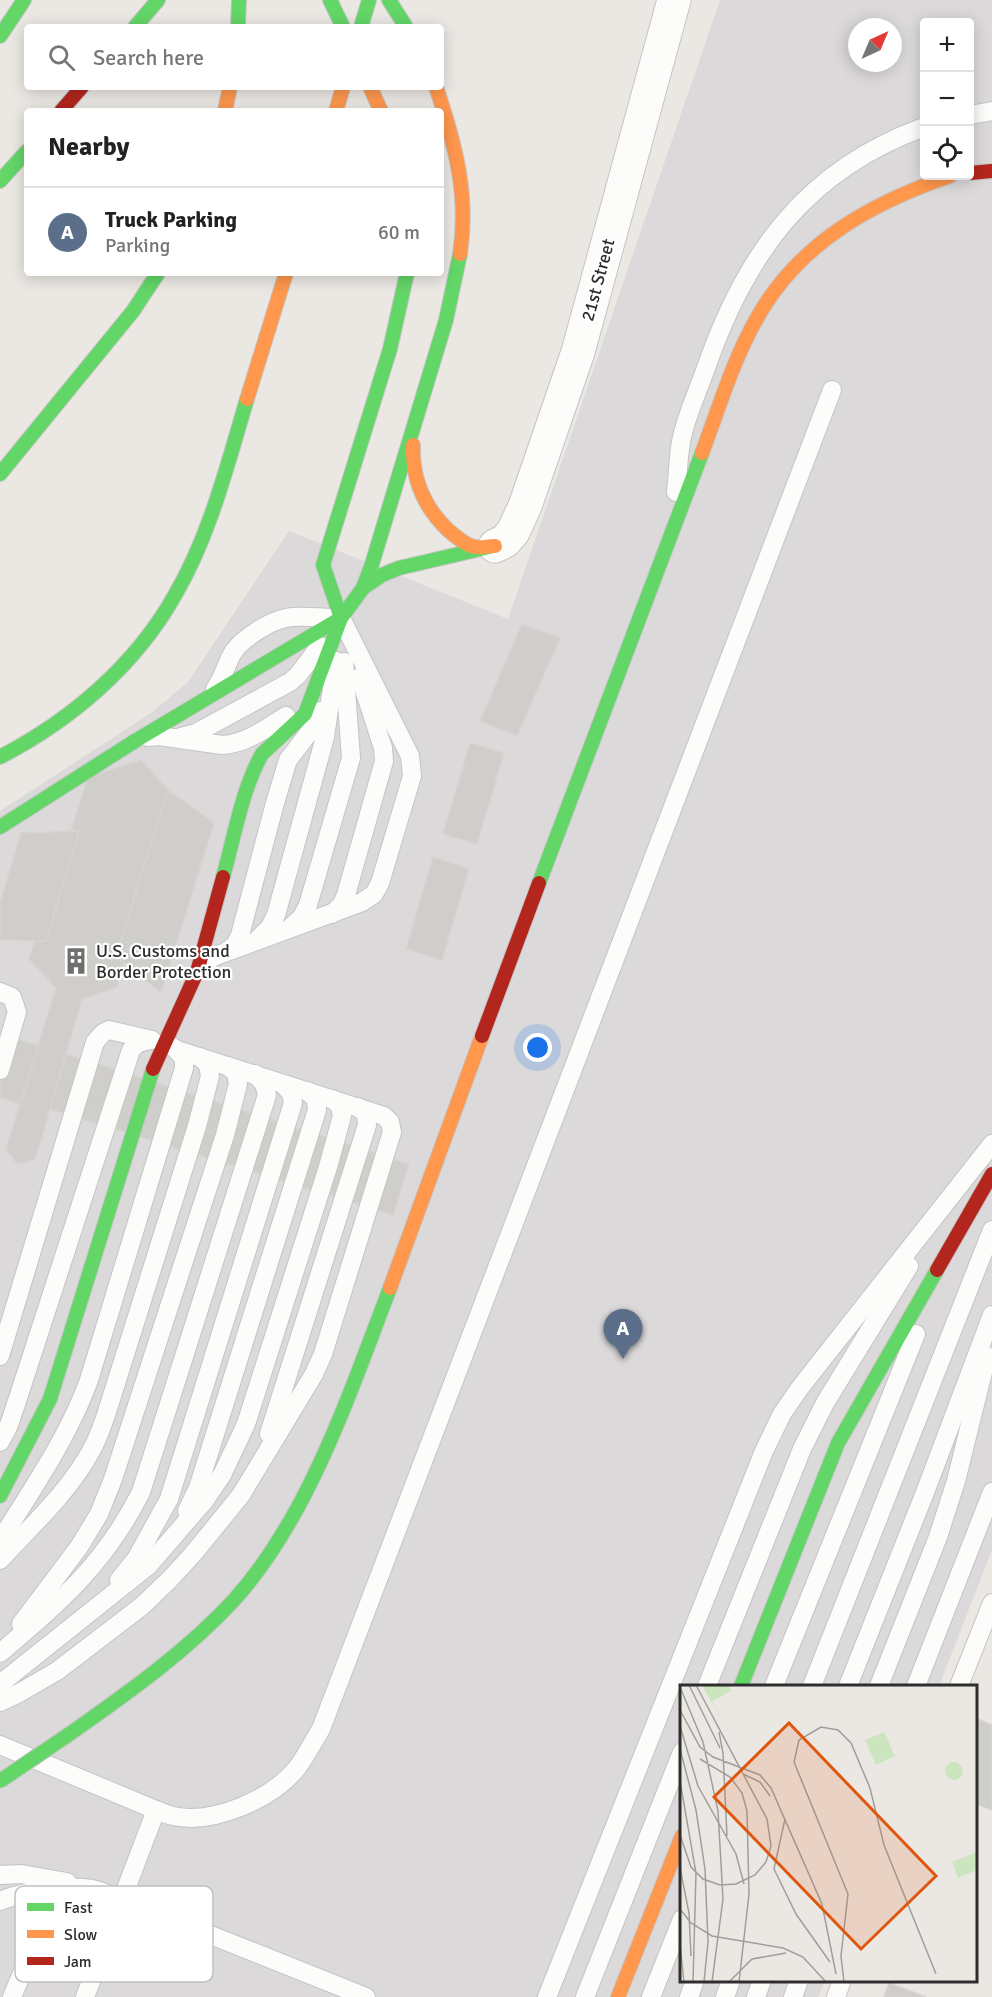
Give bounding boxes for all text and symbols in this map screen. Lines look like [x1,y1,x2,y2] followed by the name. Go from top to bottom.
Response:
[848,18,902,72] north arrow
[920,18,974,180] map controls
[920,18,974,72] button: +
[24,24,444,90] search box
[45,41,78,74] icon: search
[93,44,204,71] text: Search here
[920,72,974,126] button: −
[920,126,974,180] button: locate
[48,131,129,163] text: Nearby
[105,206,237,233] text: Truck Parking
[61,220,74,245] text: A
[378,220,420,245] text: 60 m
[105,233,170,258] text: Parking
[576,236,620,324] street label: 21st Street
[96,940,231,983] place label: U.S. Customs and Border Protection
[61,946,91,976] building icon: U.S. Customs and Border Protection
[523,1033,552,1062] your location
[604,1310,642,1359] pin: A
[680,1685,977,1982] inset map
[15,1886,213,1982] legend
[64,1898,93,1918] text: Fast
[64,1925,98,1945] text: Slow
[64,1952,92,1972] text: Jam

